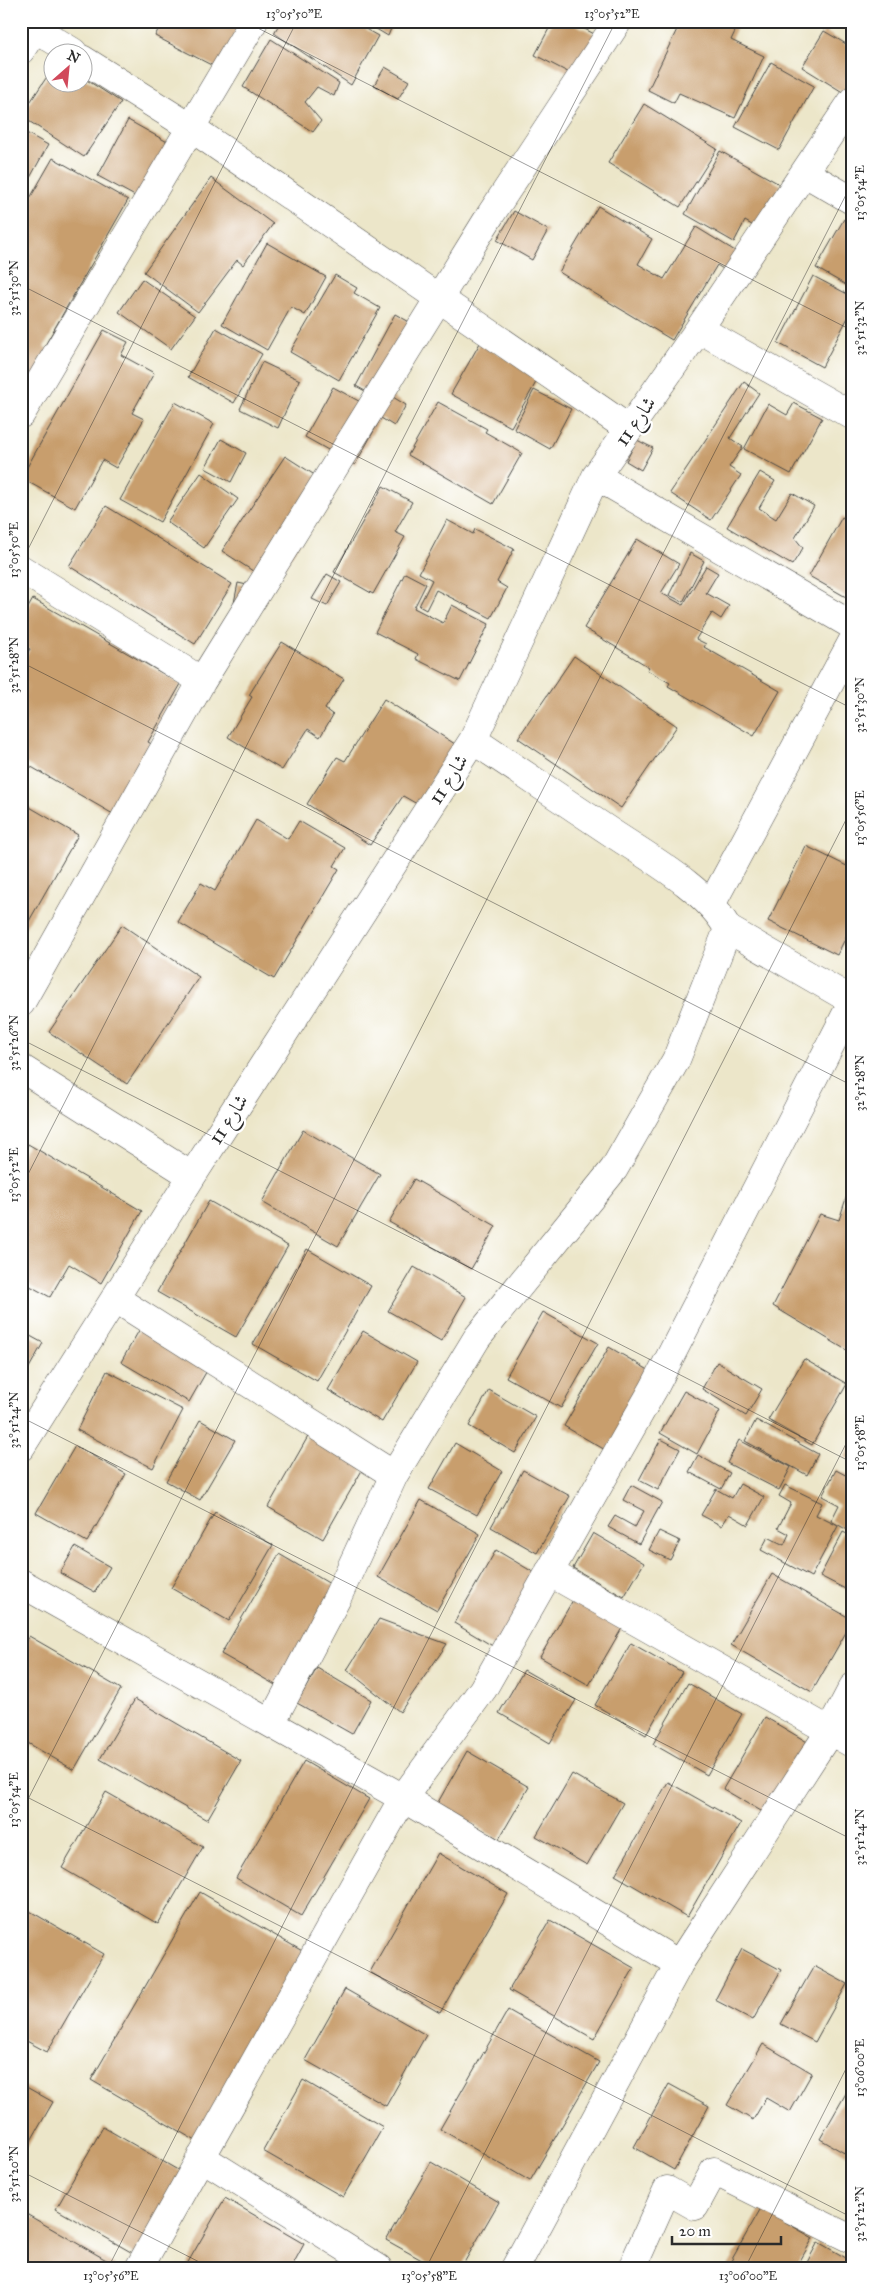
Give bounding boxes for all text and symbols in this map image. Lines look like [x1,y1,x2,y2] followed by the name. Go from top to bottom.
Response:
[266,7,322,21] text: 13°05'50"E
[584,7,640,21] text: 13°05'52"E
[42,42,92,92] north arrow
[65,47,83,67] text: N
[853,165,867,221] text: 13°05'54"E
[7,260,21,316] text: 32°51'30"N
[853,301,867,355] text: 32°51'32"N
[609,392,665,454] street label: شارع 11
[7,522,21,578] text: 13°05'50"E
[7,637,21,693] text: 32°51'28"N
[853,677,867,733] text: 32°51'30"N
[423,749,478,812] street label: شارع 11
[853,790,867,846] text: 13°05'56"E
[7,1015,21,1071] text: 32°51'26"N
[853,1055,867,1111] text: 32°51'28"N
[203,1089,258,1152] street label: شارع 11
[7,1147,21,1203] text: 13°05'52"E
[7,1392,21,1448] text: 32°51'24"N
[853,1415,867,1471] text: 13°05'58"E
[7,1772,21,1828] text: 13°05'54"E
[853,1809,867,1865] text: 32°51'24"N
[853,2039,867,2097] text: 13°06'00"E
[7,2145,21,2203] text: 32°51'20"N
[853,2186,867,2242] text: 32°51'22"N
[672,2214,780,2246] scale bar
[679,2222,711,2240] text: 20 m
[83,2269,139,2283] text: 13°05'56"E
[401,2269,457,2283] text: 13°05'58"E
[719,2269,777,2283] text: 13°06'00"E

